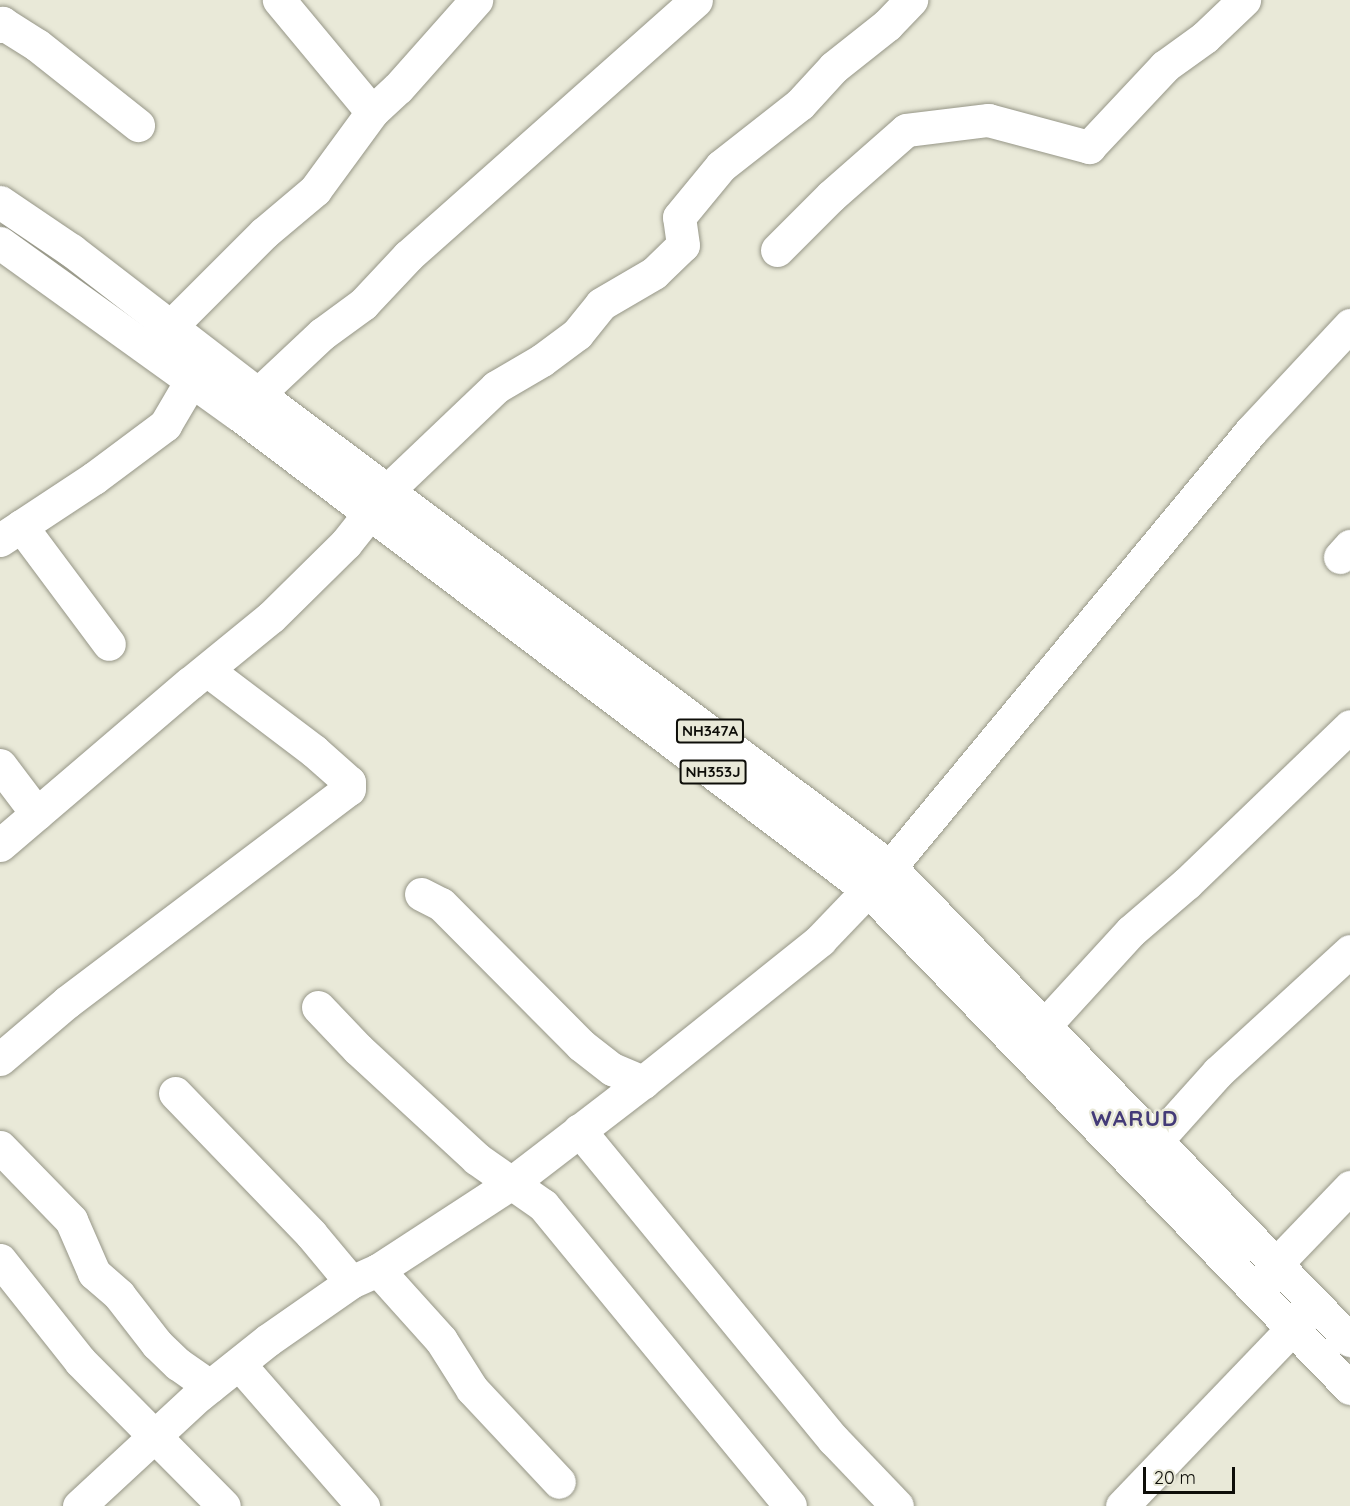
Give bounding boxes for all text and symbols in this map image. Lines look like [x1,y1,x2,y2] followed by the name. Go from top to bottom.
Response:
[676,719,744,743] road number: NH347A
[678,760,748,784] road number: NH353J
[1091,1106,1179,1132] district label: WARUD
[1146,1455,1238,1493] scale bar
[1154,1466,1196,1489] text: 20 m

